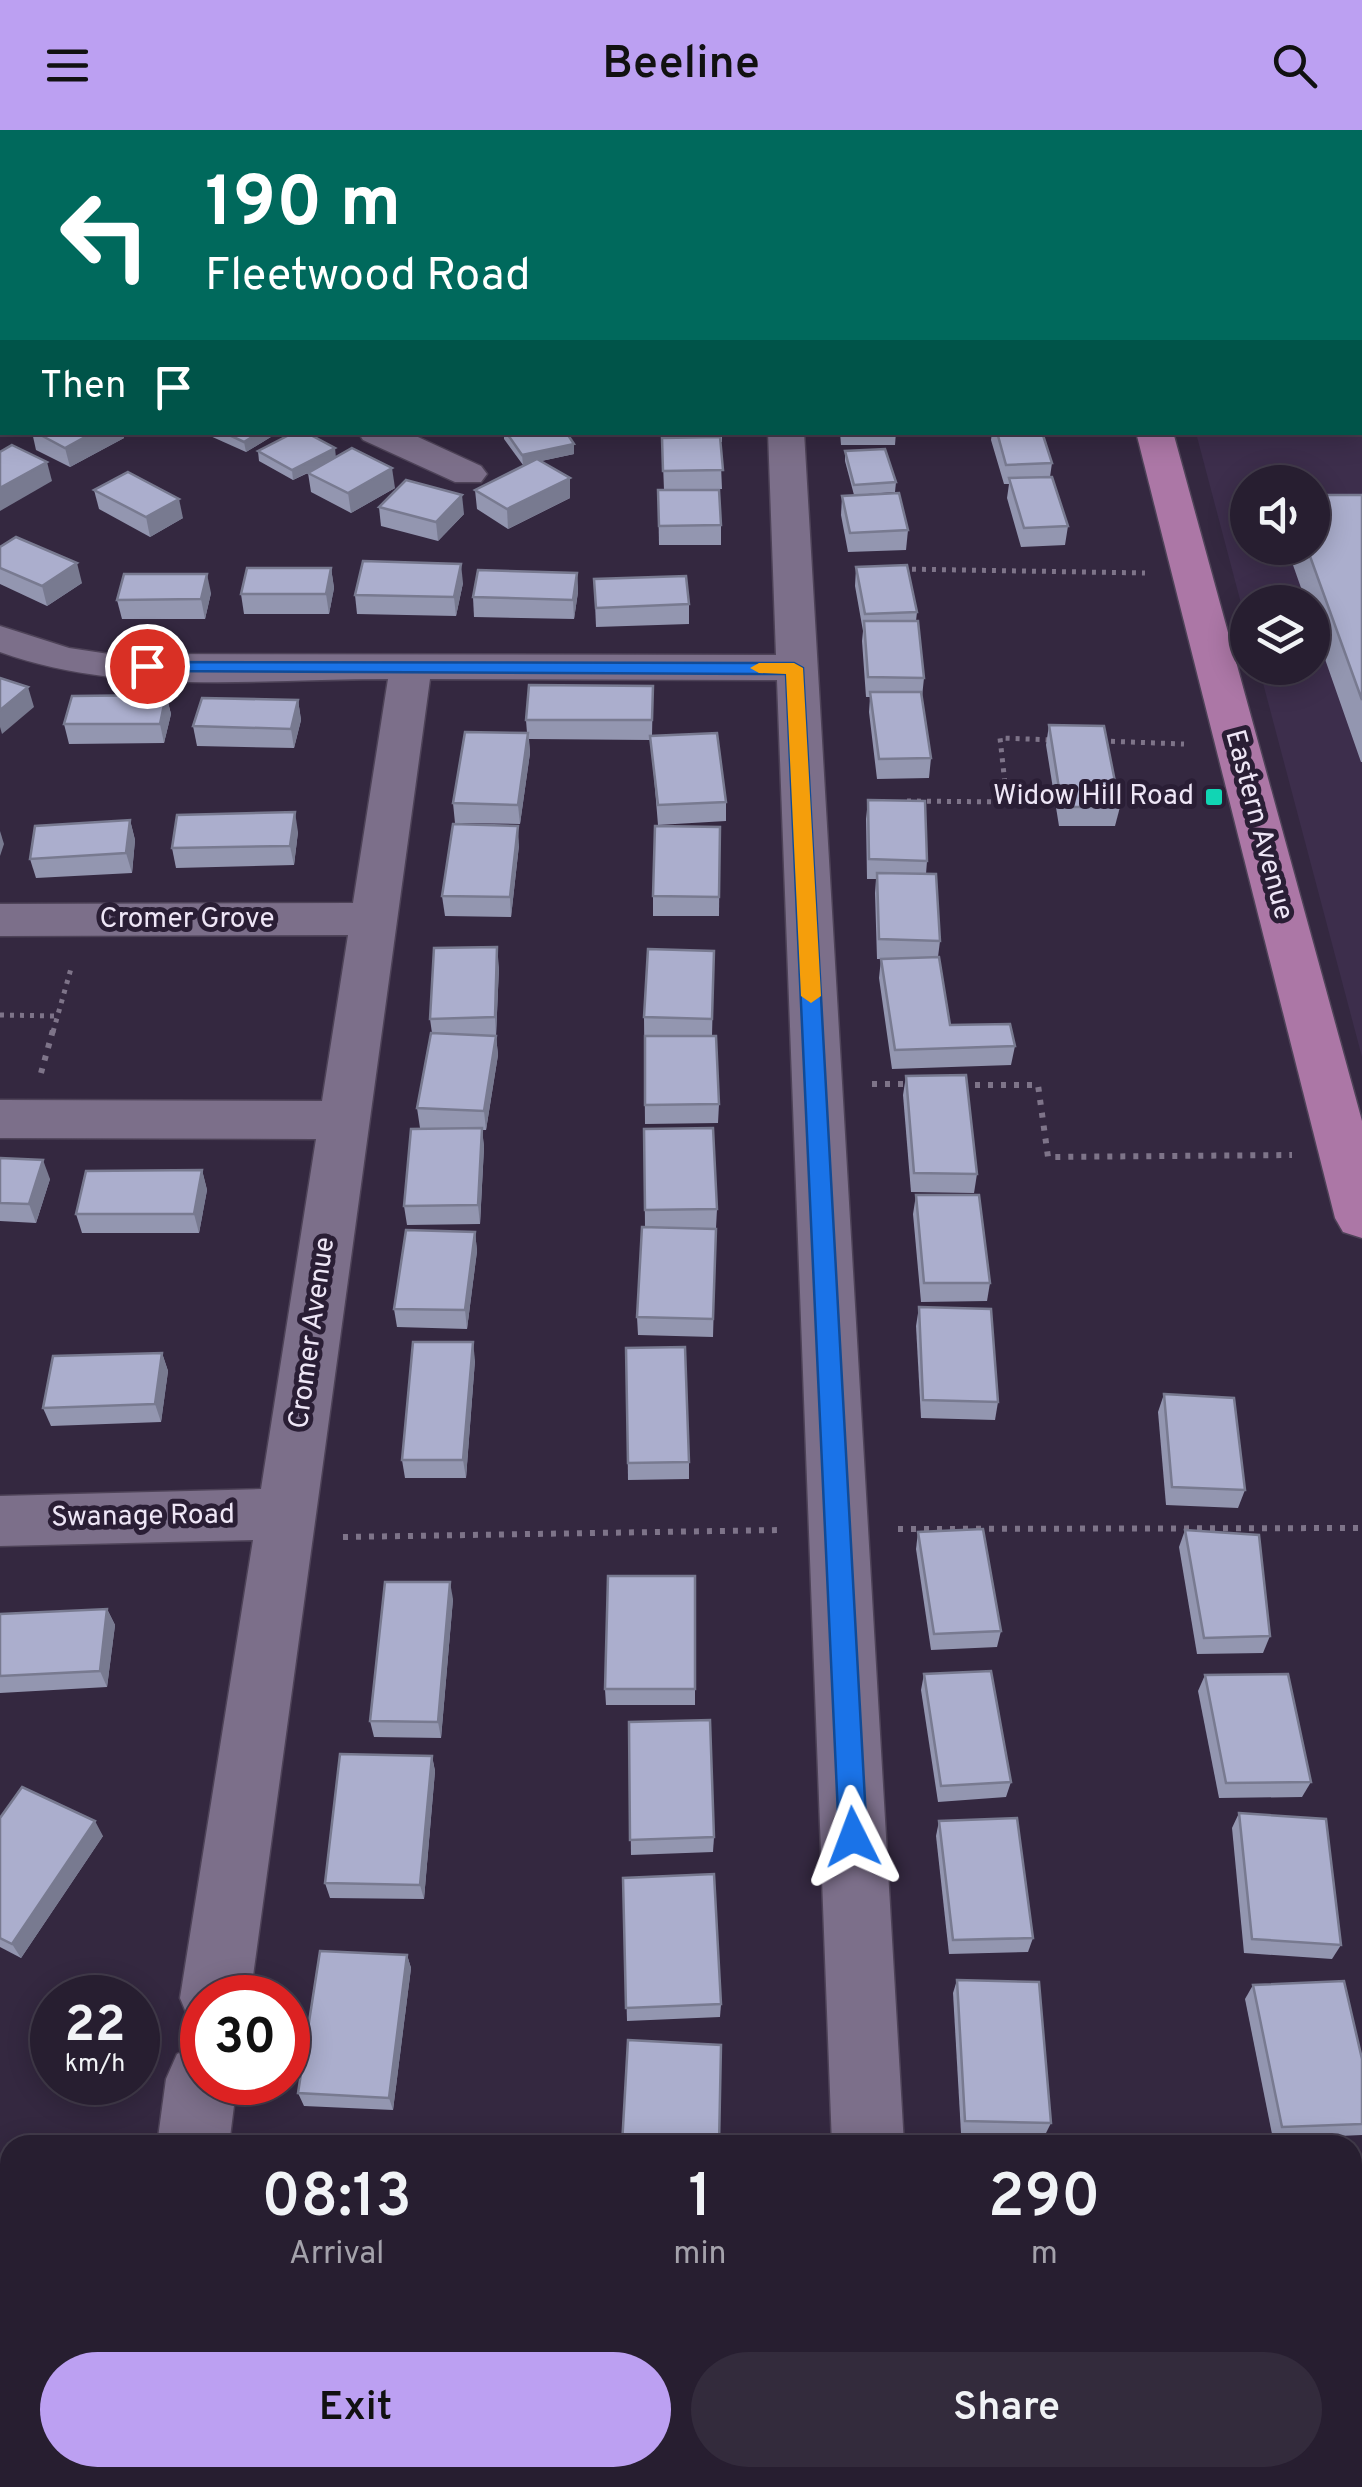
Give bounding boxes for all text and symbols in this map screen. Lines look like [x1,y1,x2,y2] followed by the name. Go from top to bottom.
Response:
[602,37,760,94] text: Beeline
[40,38,95,93] icon: menu
[1267,38,1322,93] icon: search
[205,162,401,251] text: 190 m
[40,170,170,300] icon: left
[205,249,531,306] text: Fleetwood Road
[146,360,201,415] icon: arrive
[40,363,126,412] text: Then
[1230,465,1330,685] map controls
[1230,465,1330,565] button: sound
[1230,585,1330,685] button: layers
[105,624,190,709] pin
[120,639,175,694] icon: arrive
[1215,726,1301,924] street label: Eastern Avenue
[993,779,1194,815] place label: Widow Hill Road
[1203,786,1225,808] marker: Widow Hill Road
[100,902,274,938] street label: Cromer Grove
[282,1235,344,1431] street label: Cromer Avenue
[51,1497,235,1537] street label: Swanage Road
[801,1785,905,1889] position arrow
[180,1975,310,2105] speed limit sign: 30
[64,1996,126,2059] text: 22
[65,2049,125,2081] text: km/h
[262,2162,412,2238] text: 08:13
[688,2162,712,2238] text: 1
[988,2162,1100,2238] text: 290
[289,2235,384,2275] text: Arrival
[673,2235,727,2275] text: min
[1031,2235,1058,2275] text: m
[40,2352,671,2467] button: Exit
[691,2352,1322,2467] button: Share

